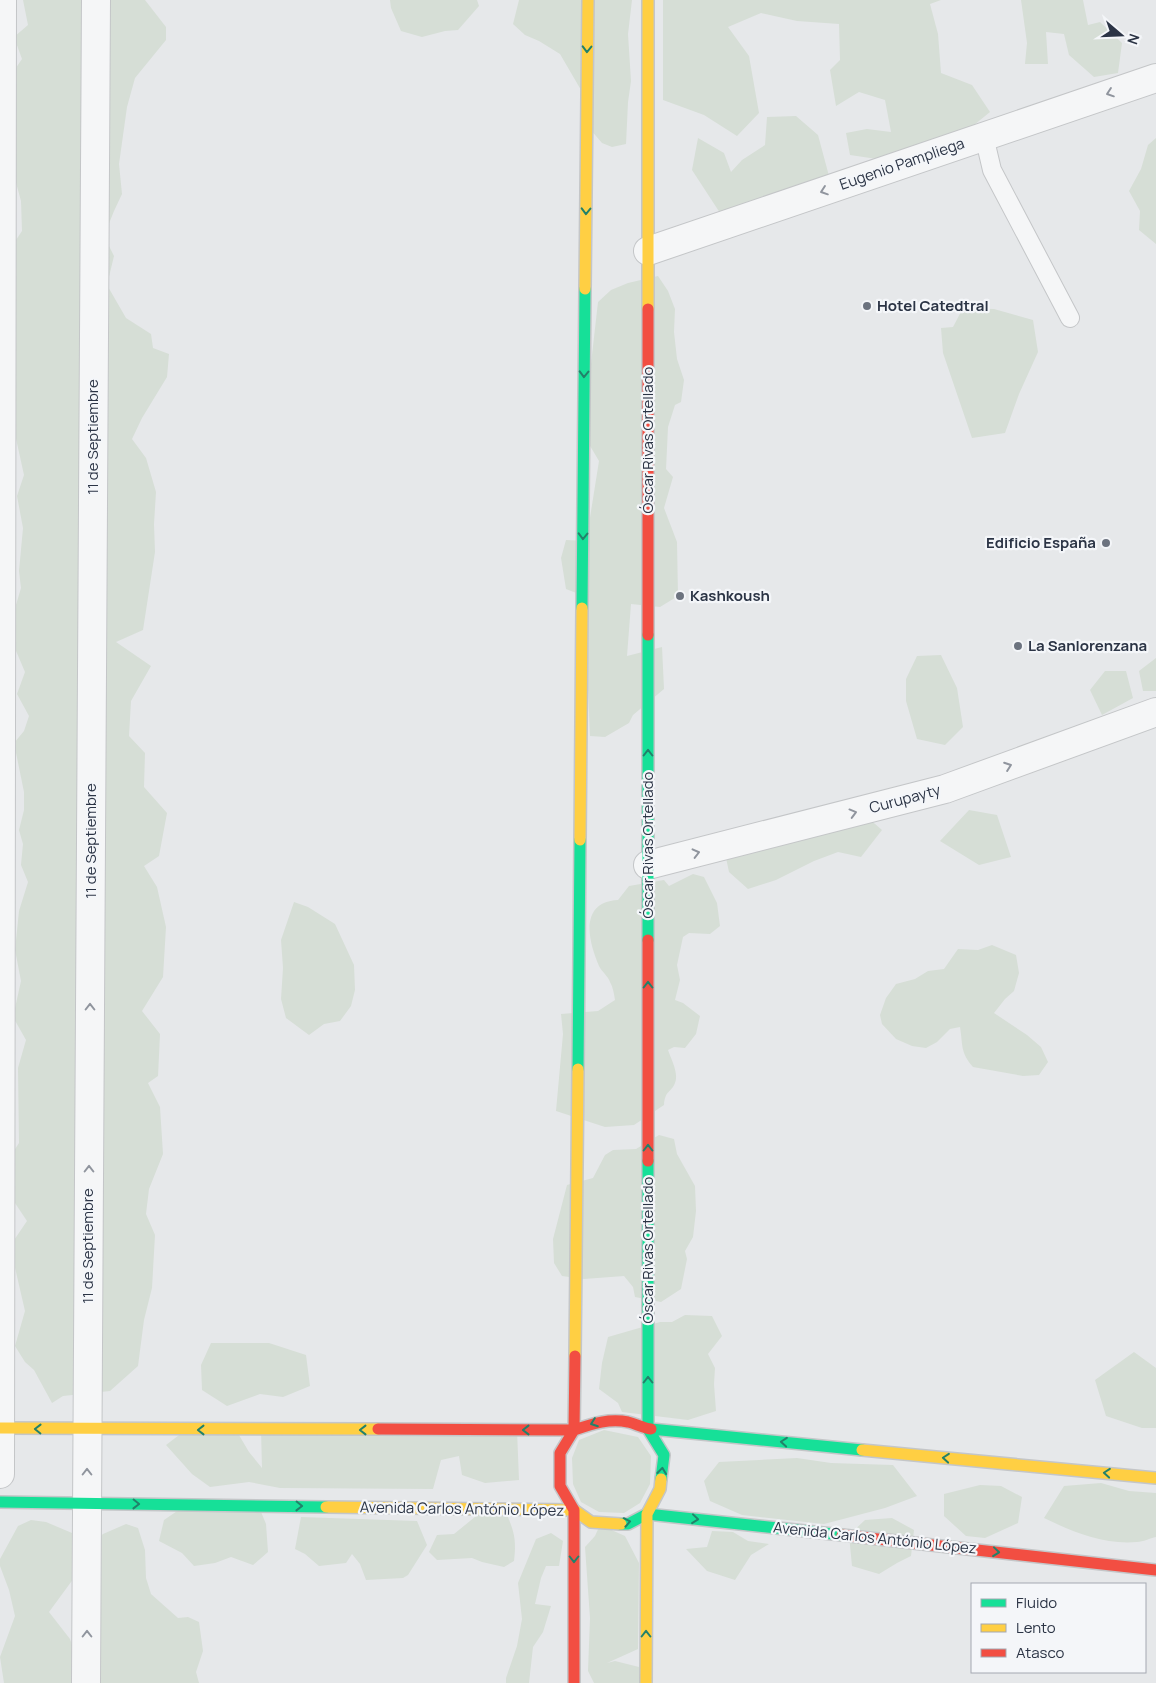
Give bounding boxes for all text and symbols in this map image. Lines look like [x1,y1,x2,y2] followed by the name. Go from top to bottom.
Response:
[1096,10,1146,60] north arrow
[1123,32,1144,47] text: N
[582,45,592,53] one-way arrow
[1106,87,1115,97] one-way arrow
[837,132,967,195] street label: Eugenio Pampliega
[820,185,828,195] one-way arrow
[581,208,591,215] one-way arrow
[877,295,989,316] place label: Hotel Catedtral
[861,300,873,312] marker: Hotel Catedtral
[637,366,658,513] street label: Óscar Rivas Ortellado
[579,370,589,378] one-way arrow
[82,379,103,495] street label: 11 de Septiembre
[578,532,588,540] one-way arrow
[986,532,1096,553] place label: Edificio España
[1100,537,1112,549] marker: Edificio España
[690,585,770,606] place label: Kashkoush
[674,590,686,602] marker: Kashkoush
[1028,635,1147,656] place label: La Sanlorenzana
[1012,640,1024,652] marker: La Sanlorenzana
[643,748,653,756] one-way arrow
[1004,762,1012,772] one-way arrow
[637,771,658,918] street label: Óscar Rivas Ortellado
[867,779,943,818] street label: Curupayty
[80,783,101,899] street label: 11 de Septiembre
[848,808,856,818] one-way arrow
[691,848,700,859] one-way arrow
[643,981,653,988] one-way arrow
[85,1003,95,1010] one-way arrow
[643,1143,653,1151] one-way arrow
[84,1165,94,1173] one-way arrow
[637,1176,658,1323] street label: Óscar Rivas Ortellado
[77,1188,98,1304] street label: 11 de Septiembre
[643,1376,653,1384] one-way arrow
[590,1417,599,1427] one-way arrow
[34,1423,42,1434] one-way arrow
[196,1425,204,1435] one-way arrow
[359,1425,366,1435] one-way arrow
[521,1425,529,1435] one-way arrow
[780,1437,788,1448] one-way arrow
[941,1452,949,1463] one-way arrow
[656,1467,667,1475] one-way arrow
[82,1468,92,1476] one-way arrow
[1103,1468,1111,1479] one-way arrow
[360,1496,564,1521] street label: Avenida Carlos António López
[132,1498,140,1509] one-way arrow
[295,1501,303,1511] one-way arrow
[692,1513,700,1524] one-way arrow
[772,1516,978,1559] street label: Avenida Carlos António López
[623,1517,631,1527] one-way arrow
[992,1546,1000,1557] one-way arrow
[569,1556,579,1563] one-way arrow
[971,1583,1146,1673] legend
[1016,1592,1057,1613] text: Fluido
[1016,1617,1056,1638] text: Lento
[81,1630,92,1638] one-way arrow
[641,1630,651,1638] one-way arrow
[1016,1642,1064,1663] text: Atasco

